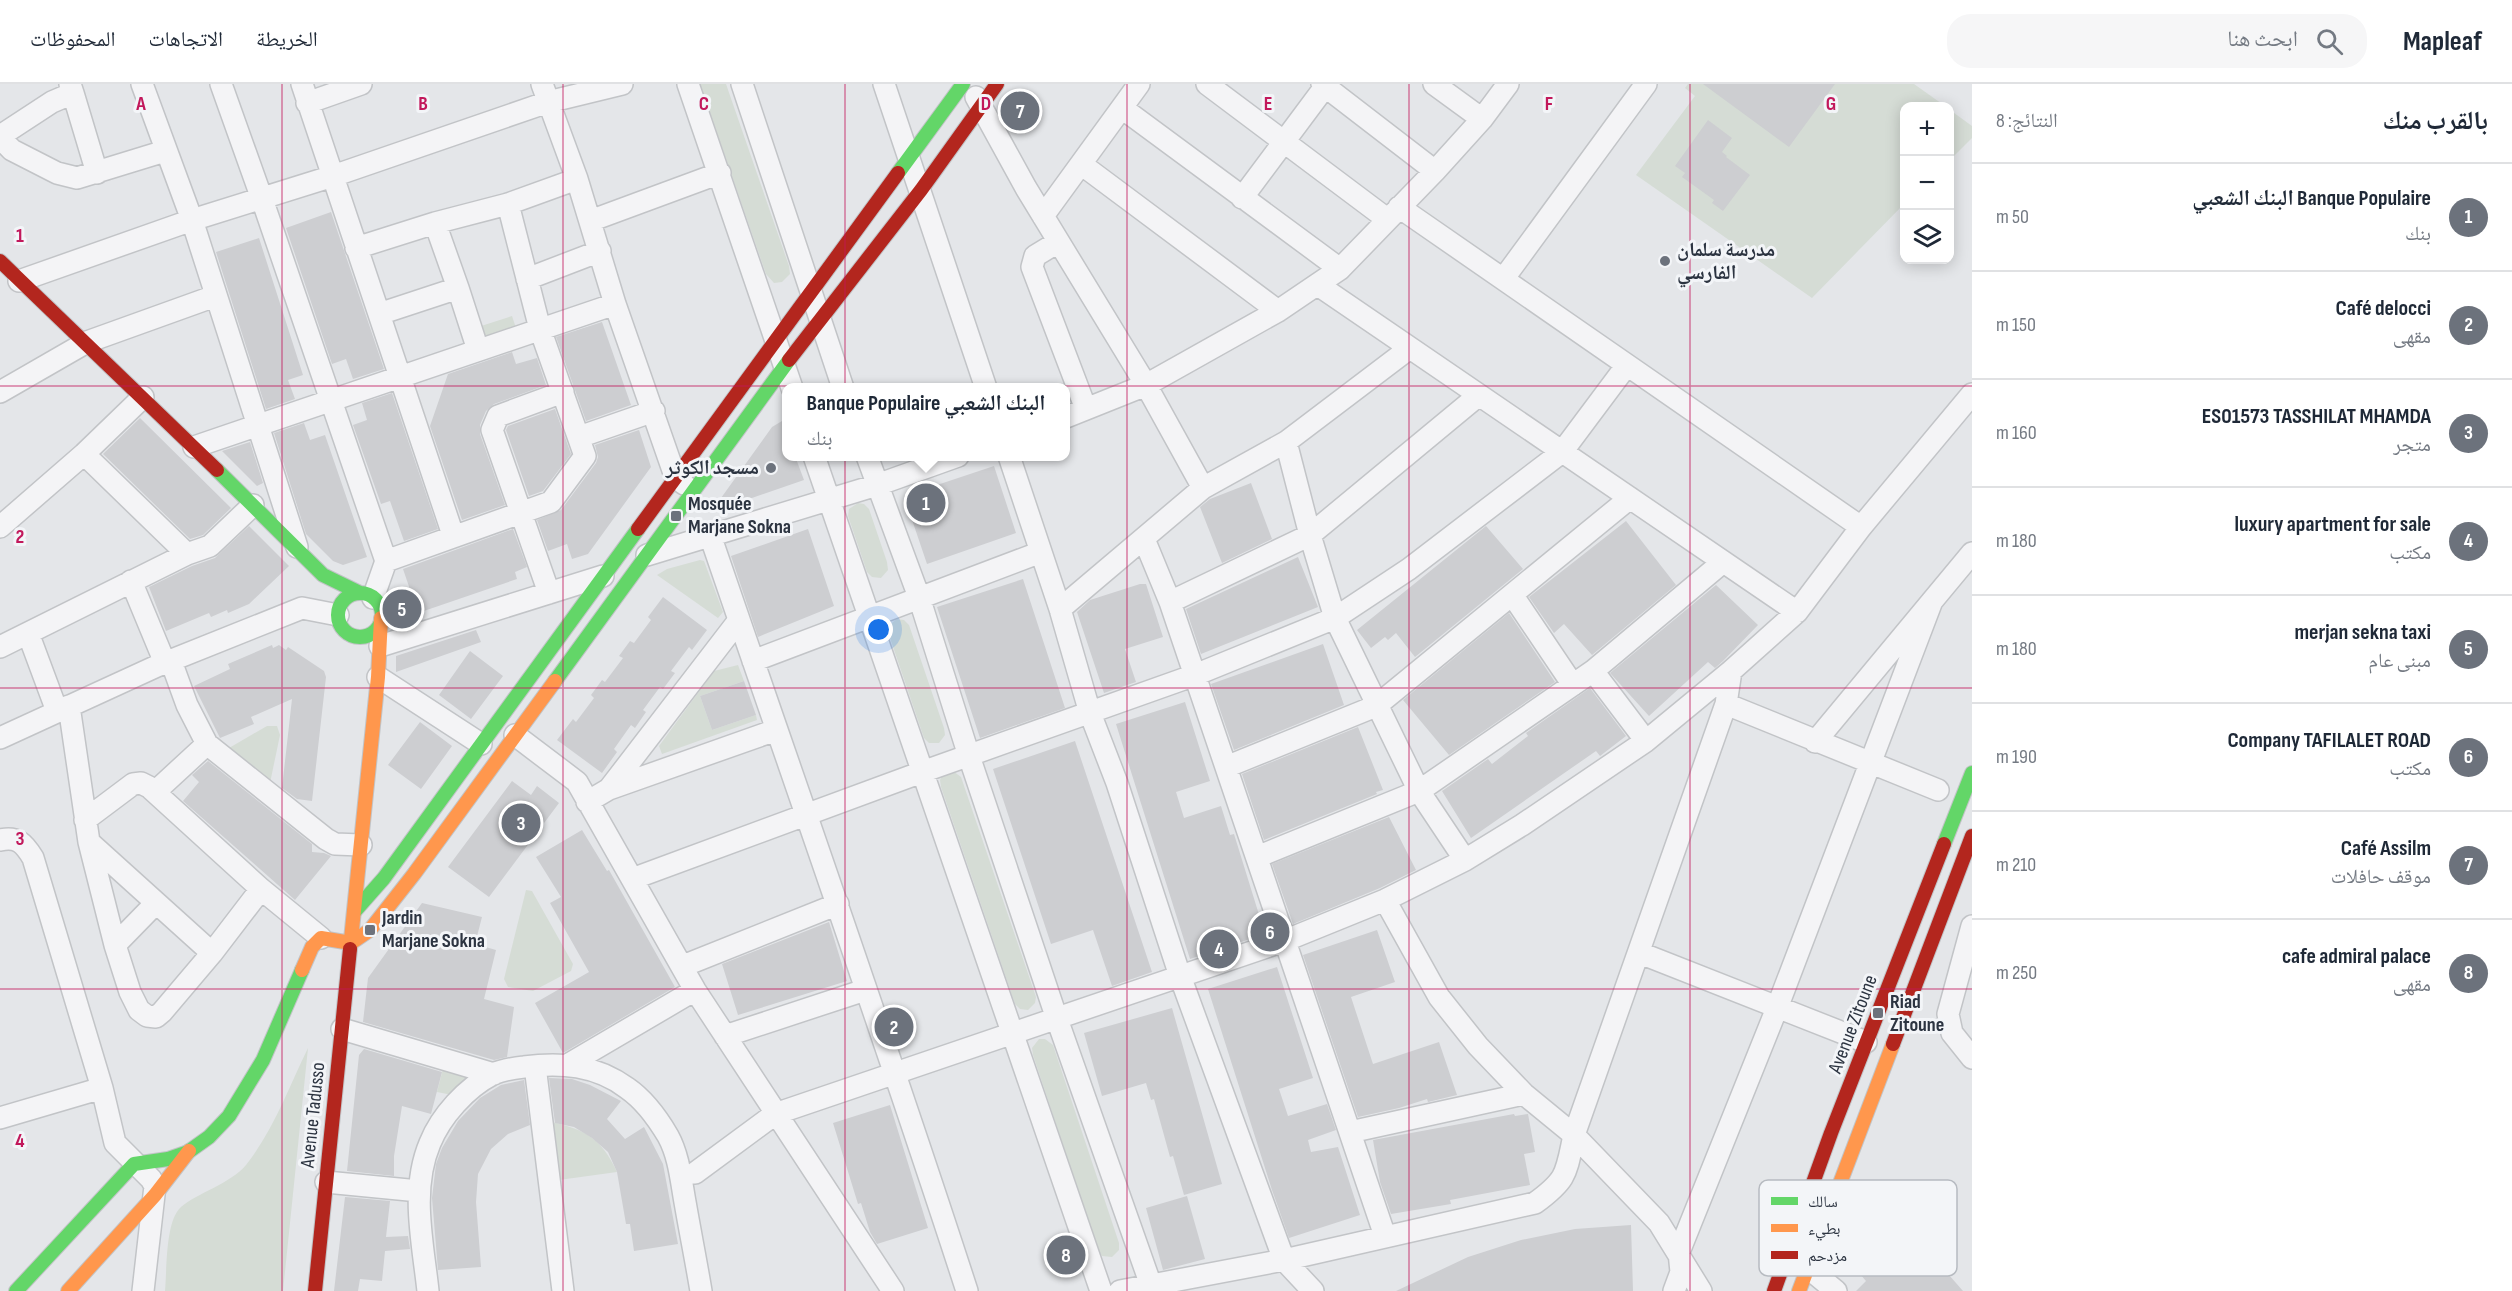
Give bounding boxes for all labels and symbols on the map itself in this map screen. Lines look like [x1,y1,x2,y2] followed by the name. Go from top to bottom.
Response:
[1000,88,1040,134] pin: 7
[135,92,146,116] text: A
[418,92,428,116] text: B
[699,92,709,116] text: C
[981,92,991,116] text: D
[1264,92,1272,116] text: E
[1545,92,1553,116] text: F
[1826,92,1836,116] text: G
[16,224,24,248] text: 1
[1677,238,1775,288] place label: مدرسة سلمان الفارسي
[1658,254,1672,268] marker: مدرسة سلمان الفارسي
[665,456,759,480] place label: مسجد الكوثر
[764,461,778,475] marker: مسجد الكوثر
[906,480,946,526] pin: 1
[688,492,791,539] place label: Mosquée Marjane Sokna
[669,509,683,523] marker: Mosquée Marjane Sokna
[16,525,24,549] text: 2
[382,586,422,632] pin: 5
[864,615,893,644] your location
[502,800,540,846] pin: 3
[16,827,25,851] text: 3
[381,906,485,953] place label: Jardin Marjane Sokna
[1250,910,1290,954] pin: 6
[363,923,377,937] marker: Jardin Marjane Sokna
[1200,926,1238,972] pin: 4
[1823,971,1883,1077] street label: Avenue Zitoune
[1890,990,1944,1037] place label: Riad Zitoune
[874,1004,914,1050] pin: 2
[1871,1006,1885,1020] marker: Riad Zitoune
[295,1061,330,1170] street label: Avenue Tadusso
[15,1129,25,1153] text: 4
[1759,1180,1957,1276] legend
[1808,1193,1838,1212] text: سالك
[1808,1220,1840,1241] text: بطيء
[1046,1232,1086,1278] pin: 8
[1808,1247,1847,1266] text: مزدحم

